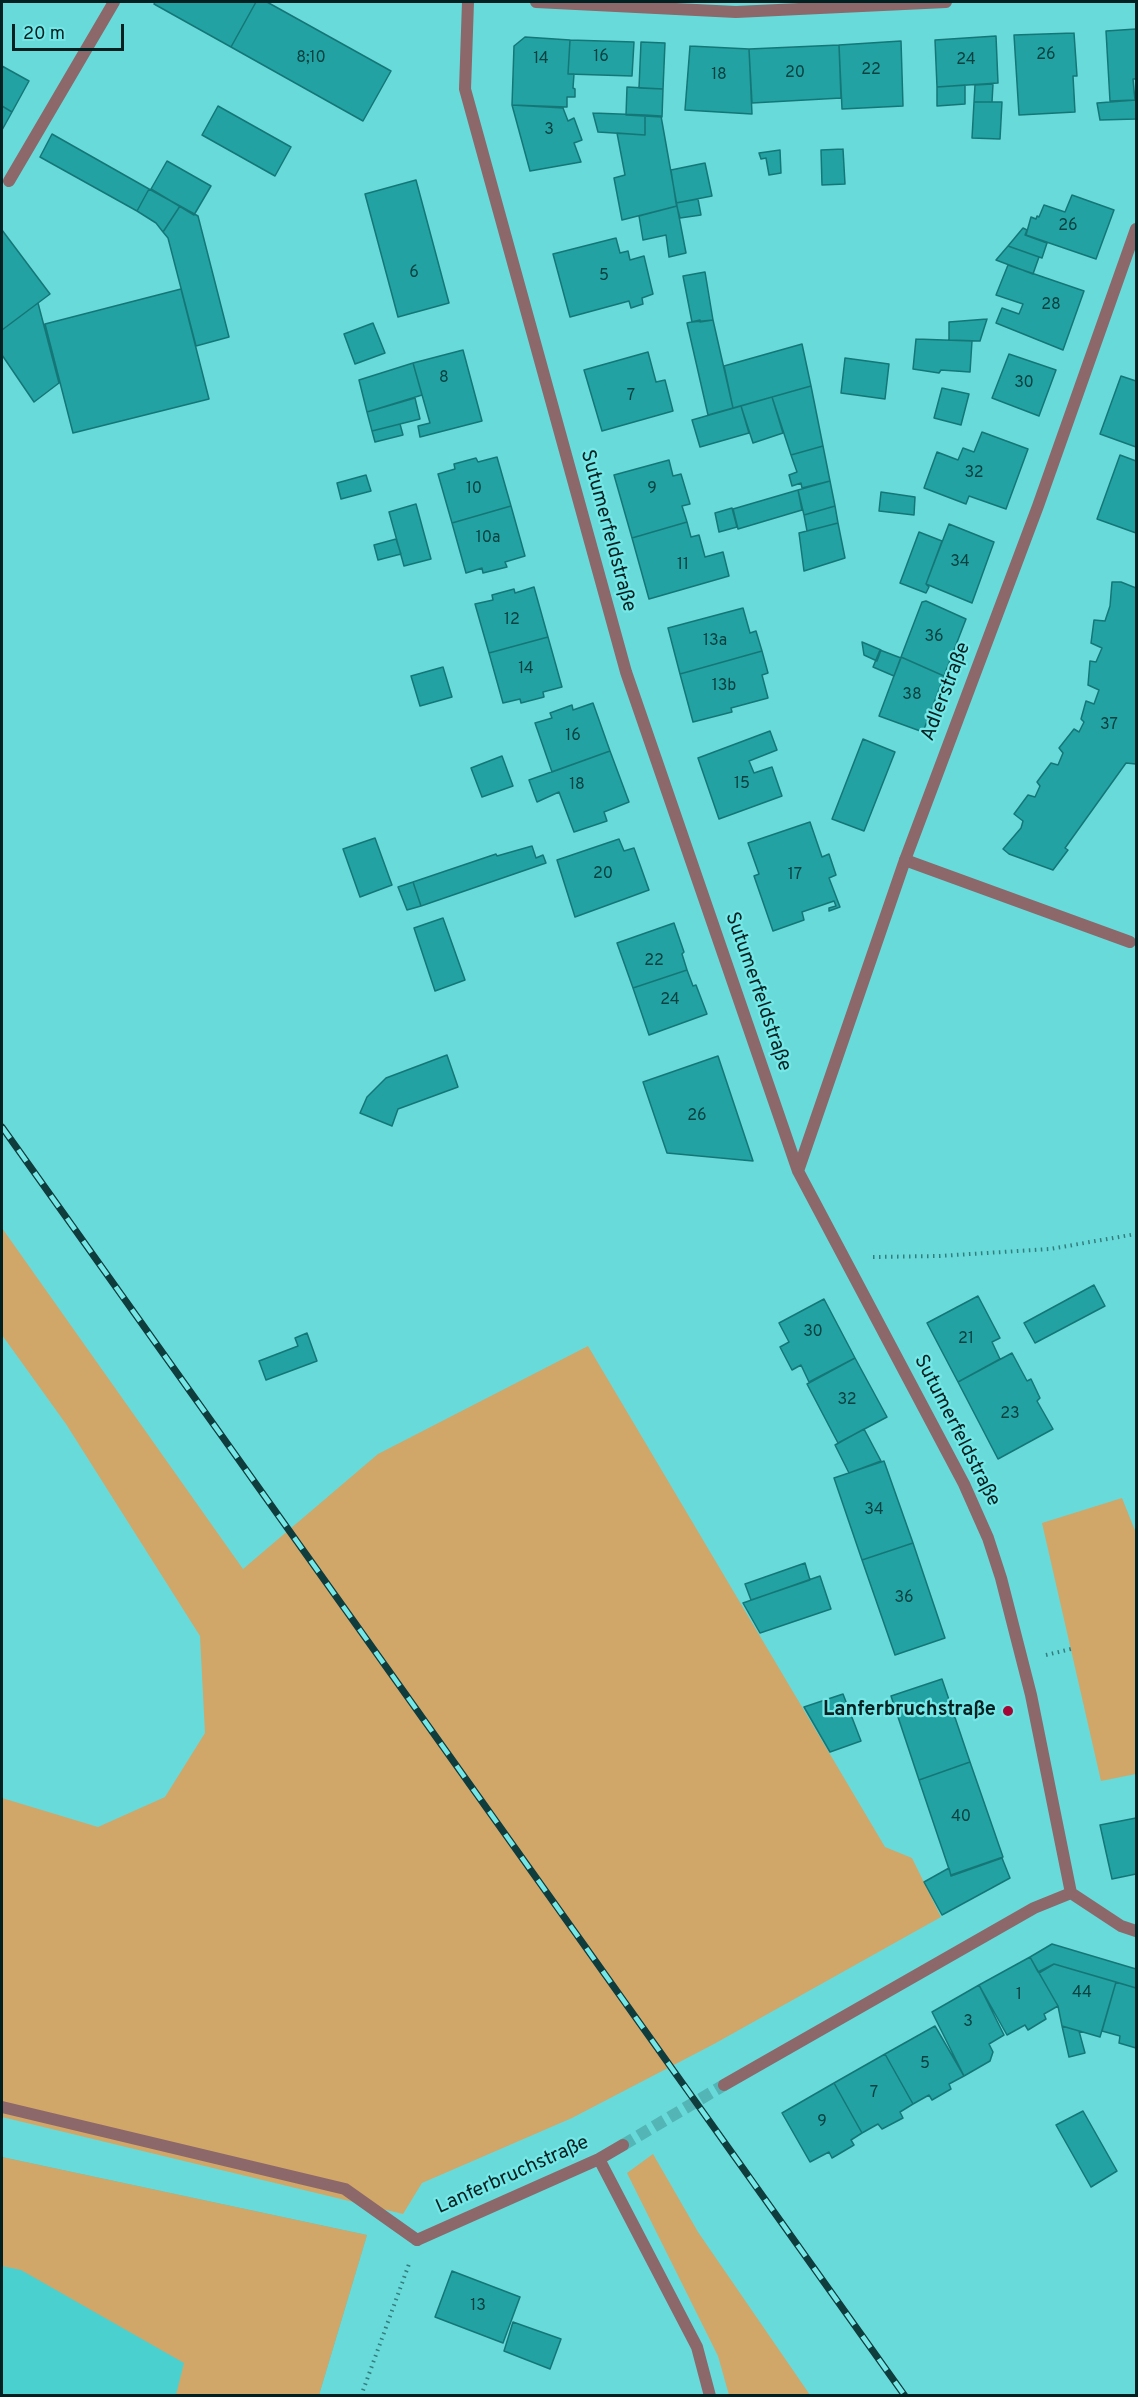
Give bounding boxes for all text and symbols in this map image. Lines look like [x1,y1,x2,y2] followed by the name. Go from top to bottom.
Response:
[15,12,128,50] scale bar
[23,23,65,46] text: 20 m
[1036,46,1056,66] house number: 26
[593,48,609,68] house number: 16
[296,49,326,69] house number: 8;10
[533,50,549,70] house number: 14
[956,51,976,71] house number: 24
[861,61,881,81] house number: 22
[785,64,805,84] house number: 20
[711,66,727,86] house number: 18
[544,121,554,141] house number: 3
[1058,217,1078,237] house number: 26
[409,264,419,284] house number: 6
[599,267,609,287] house number: 5
[1041,296,1061,316] house number: 28
[439,369,449,389] house number: 8
[1014,374,1034,394] house number: 30
[627,387,635,407] house number: 7
[574,447,640,615] street label: Sutumerfeldstraße
[964,464,984,484] house number: 32
[466,480,482,500] house number: 10
[647,480,657,500] house number: 9
[476,529,500,549] house number: 10a
[950,553,970,573] house number: 34
[677,556,689,576] house number: 11
[504,611,520,631] house number: 12
[924,628,944,648] house number: 36
[703,632,727,652] house number: 13a
[917,639,977,745] street label: Adlerstraße
[518,660,534,680] house number: 14
[712,677,736,697] house number: 13b
[902,686,922,706] house number: 38
[1100,716,1118,736] house number: 37
[565,727,581,747] house number: 16
[734,775,750,795] house number: 15
[569,776,585,796] house number: 18
[593,865,613,885] house number: 20
[788,866,802,886] house number: 17
[718,909,796,1075] street label: Sutumerfeldstraße
[644,952,664,972] house number: 22
[660,991,680,1011] house number: 24
[687,1107,707,1127] house number: 26
[803,1323,823,1343] house number: 30
[958,1330,974,1350] house number: 21
[907,1351,1005,1511] street label: Sutumerfeldstraße
[837,1391,857,1411] house number: 32
[1000,1405,1020,1425] house number: 23
[864,1501,884,1521] house number: 34
[894,1589,914,1609] house number: 36
[823,1699,996,1723] place label: Lanferbruchstraße
[1001,1704,1015,1718] marker: Lanferbruchstraße
[951,1808,971,1828] house number: 40
[1072,1984,1092,2004] house number: 44
[1016,1986,1022,2006] house number: 1
[963,2013,973,2033] house number: 3
[920,2055,930,2075] house number: 5
[870,2084,878,2104] house number: 7
[817,2113,827,2133] house number: 9
[433,2132,593,2220] street label: Lanferbruchstraße
[470,2297,486,2317] house number: 13

